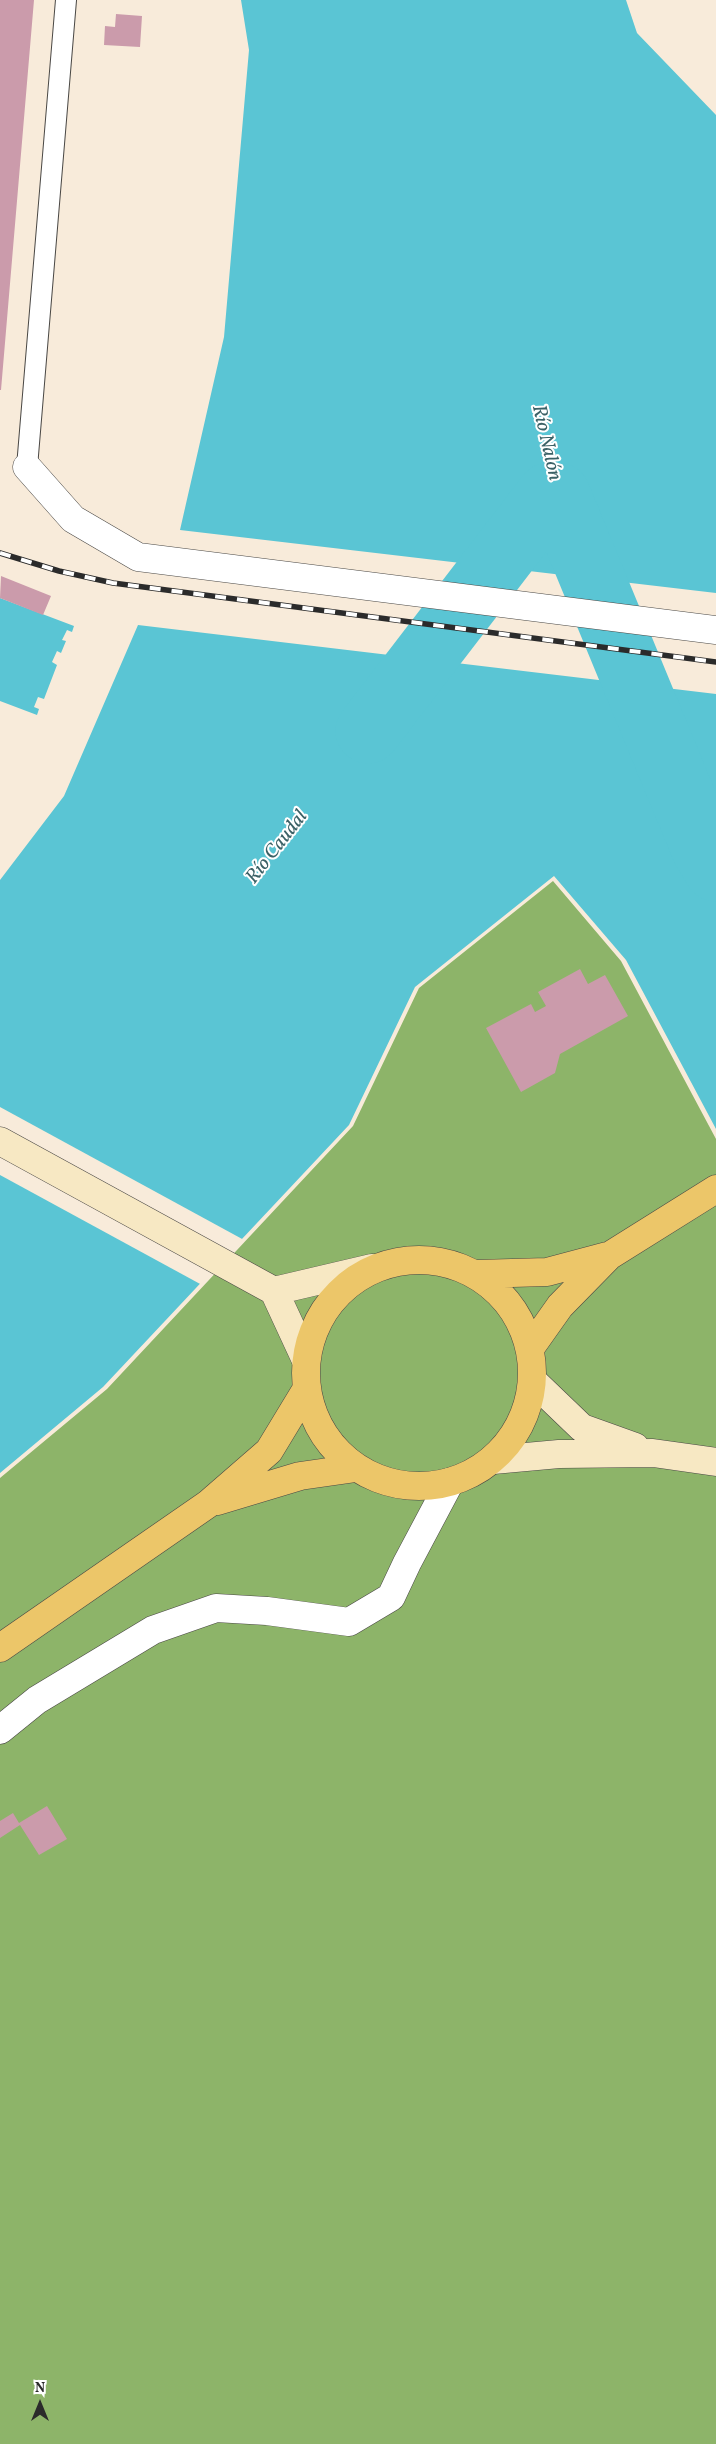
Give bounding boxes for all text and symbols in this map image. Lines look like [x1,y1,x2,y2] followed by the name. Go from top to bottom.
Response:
[525,403,565,483] water label: Río Nalón
[242,806,314,890] water label: Río Caudal
[15,2379,65,2429] north arrow
[35,2379,45,2398] text: N

